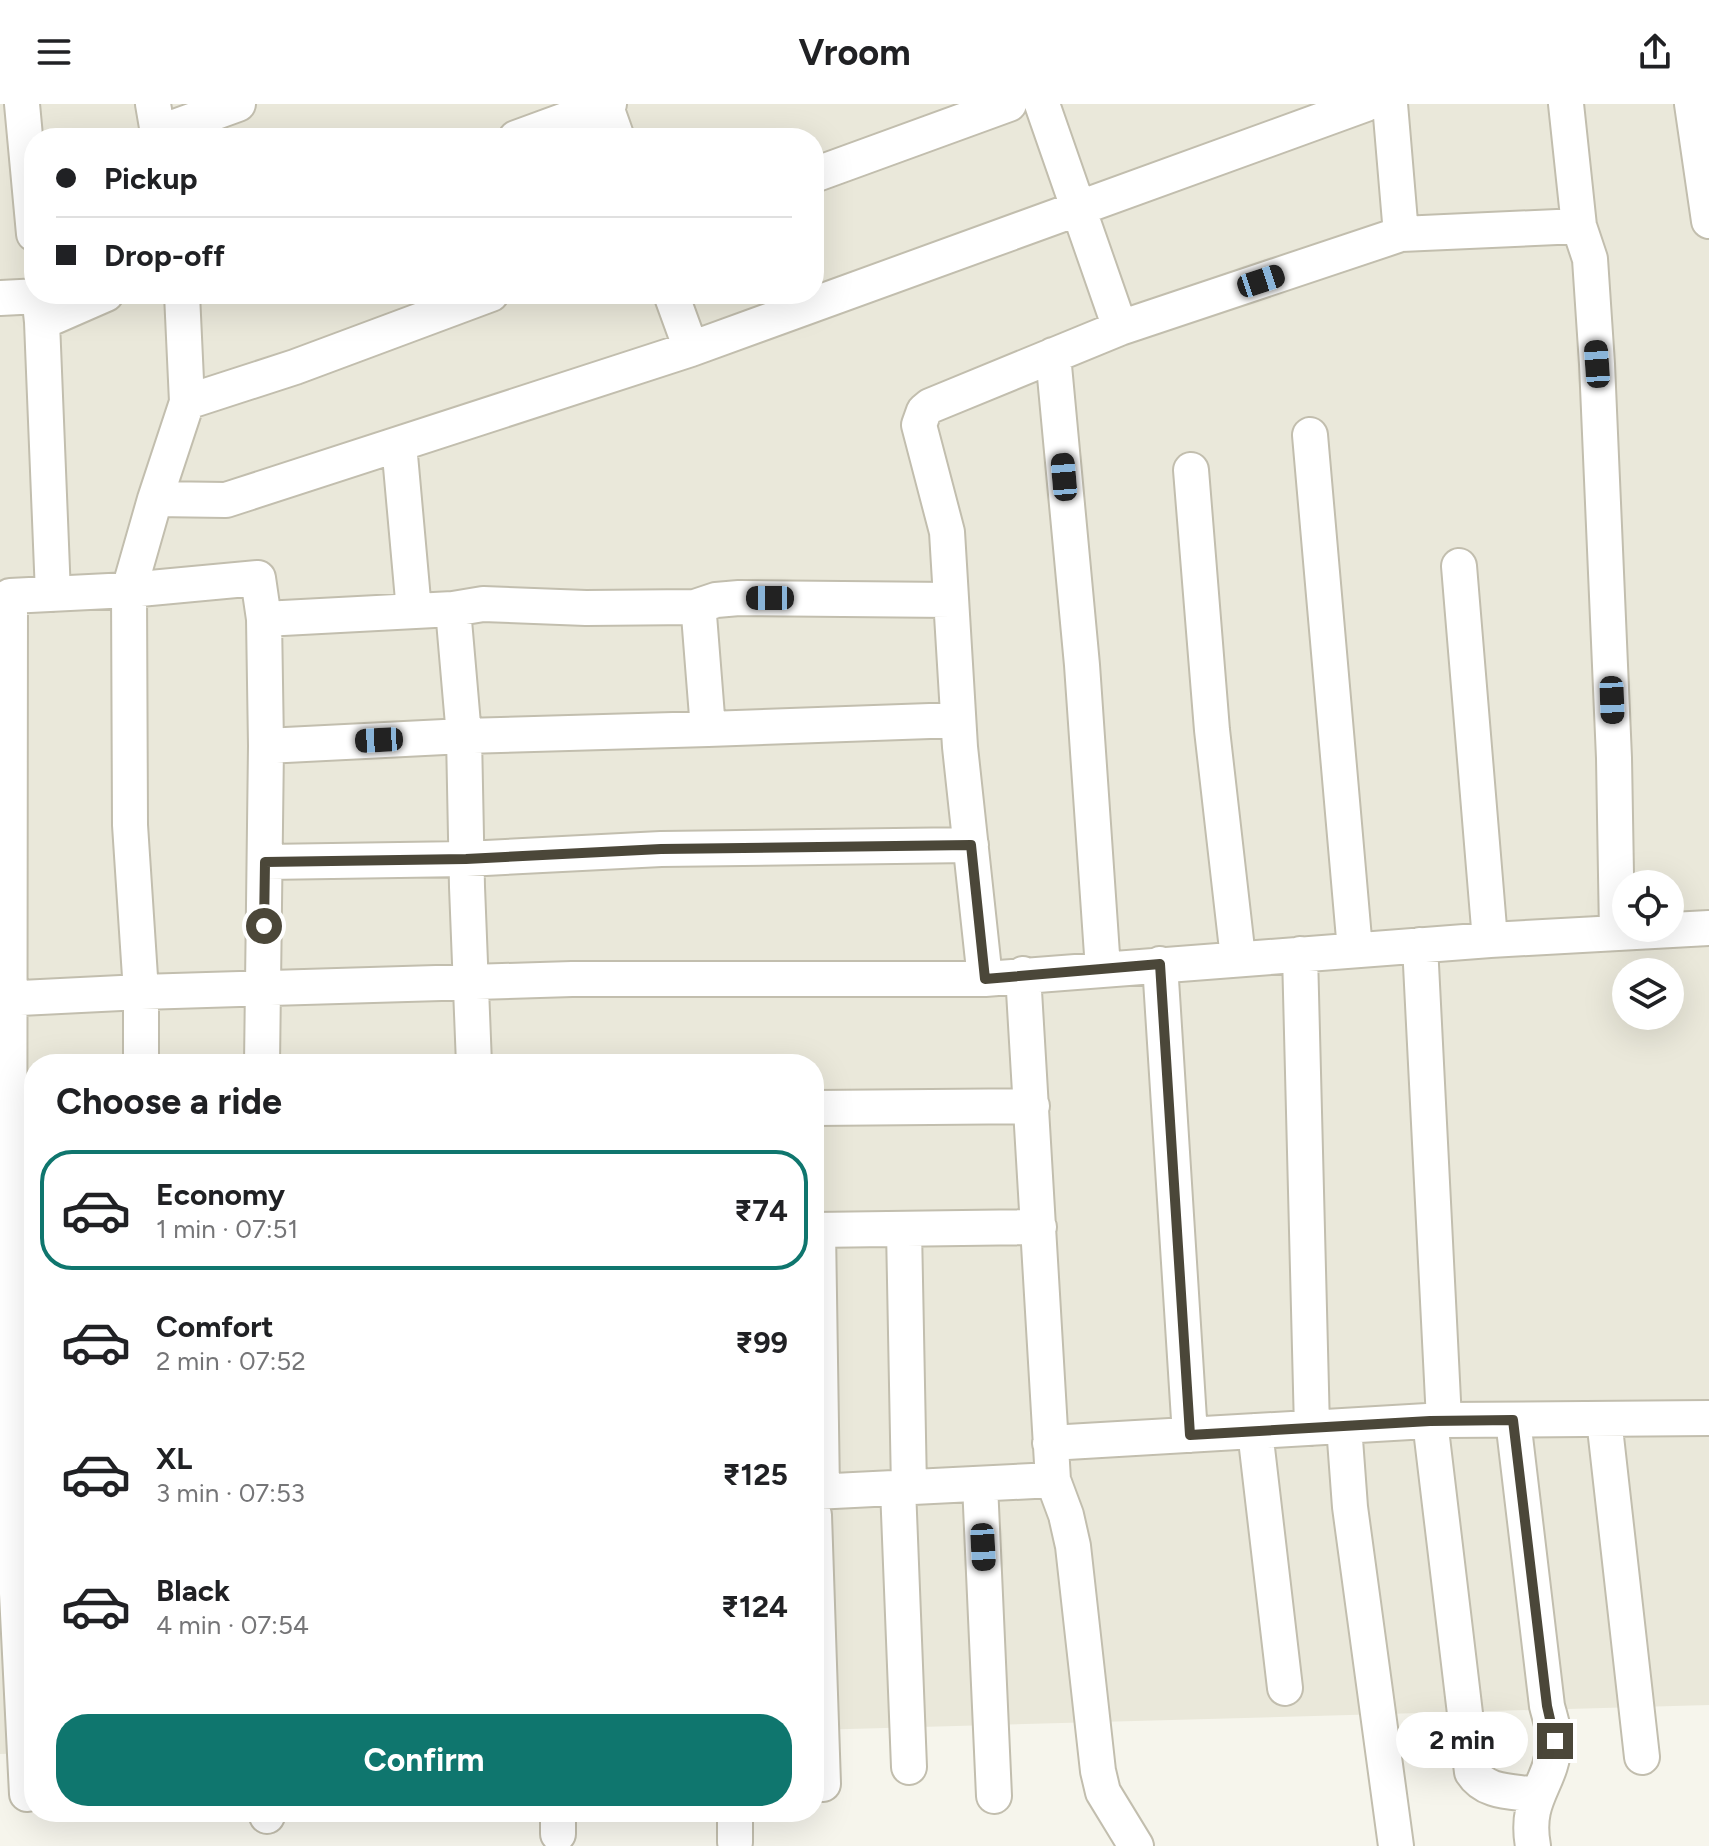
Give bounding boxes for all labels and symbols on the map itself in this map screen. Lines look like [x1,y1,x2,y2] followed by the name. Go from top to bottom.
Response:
[1234,262,1288,300] car
[1583,339,1611,389] car
[1050,452,1078,502] car
[746,586,794,610] car
[1599,676,1625,724] car
[354,727,404,753] car
[246,908,282,944] route start
[970,1522,996,1572] car
[1395,1713,1527,1769] callout: 2 min
[1537,1723,1573,1759] route end

